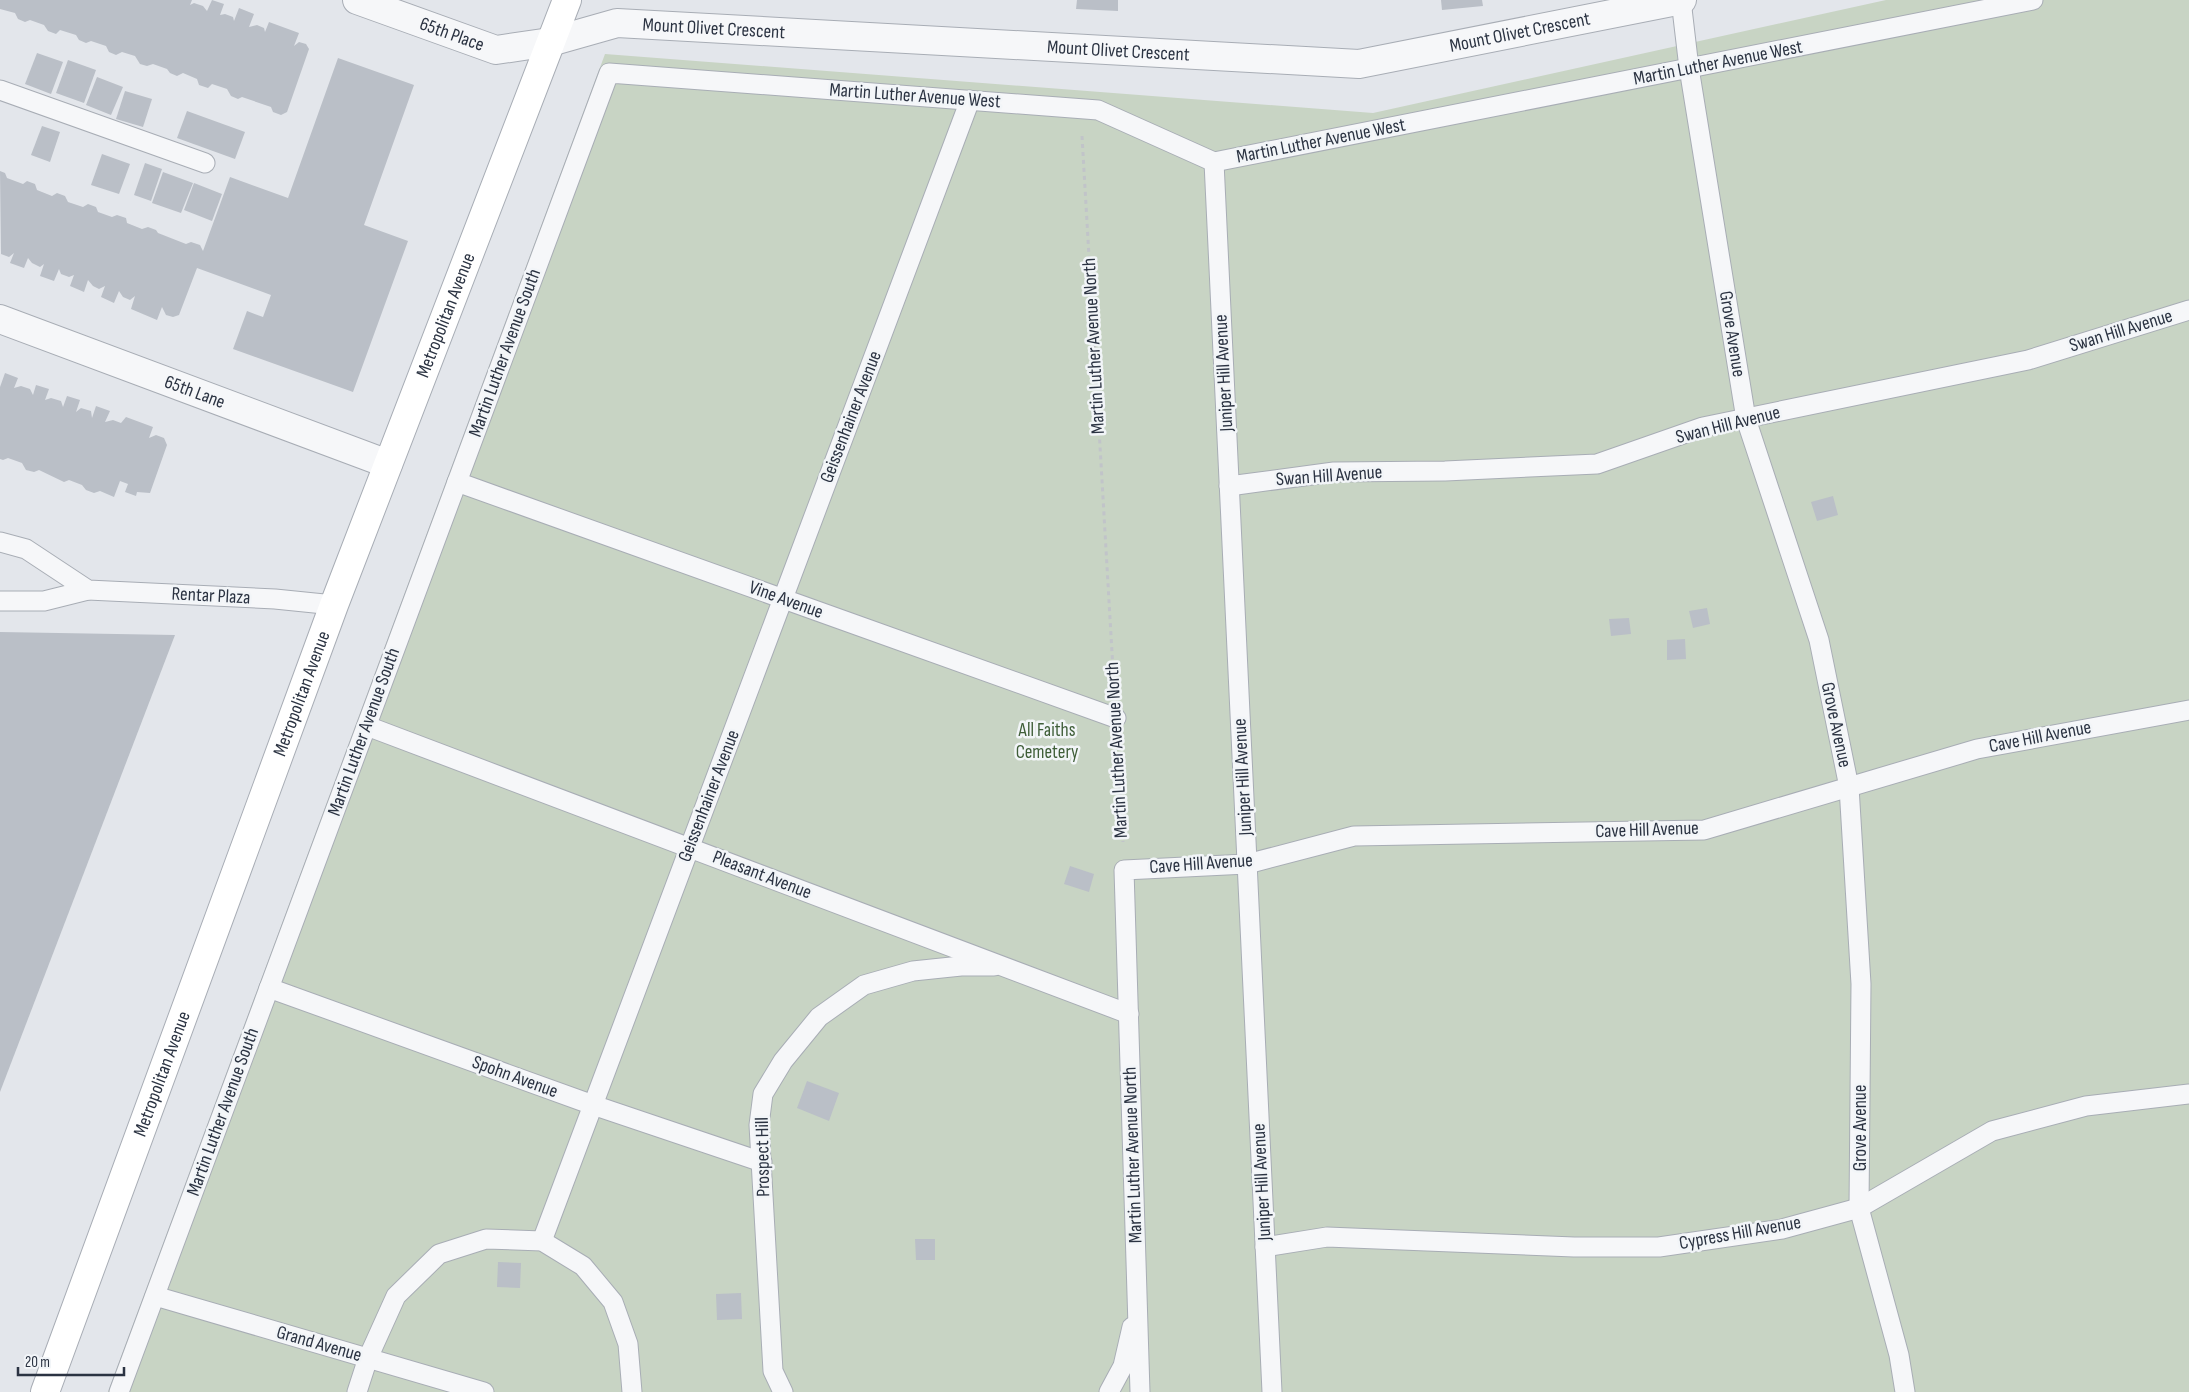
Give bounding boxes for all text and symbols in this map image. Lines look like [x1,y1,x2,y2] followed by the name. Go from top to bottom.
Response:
[1448,7,1592,57] street label: Mount Olivet Crescent
[417,12,487,56] street label: 65th Place
[642,13,786,44] street label: Mount Olivet Crescent
[1046,35,1190,66] street label: Mount Olivet Crescent
[1632,35,1805,91] street label: Martin Luther Avenue West
[829,79,1002,113] street label: Martin Luther Avenue West
[1235,113,1408,169] street label: Martin Luther Avenue West
[411,250,480,381] street label: Metropolitan Avenue
[1078,257,1110,435] street label: Martin Luther Avenue North
[464,266,546,440] street label: Martin Luther Avenue South
[1714,289,1750,379] street label: Grove Avenue
[2067,304,2175,358] street label: Swan Hill Avenue
[1209,314,1239,433] street label: Juniper Hill Avenue
[815,348,887,486] street label: Geissenhainer Avenue
[161,370,228,414] street label: 65th Lane
[1673,401,1783,449] street label: Swan Hill Avenue
[1275,461,1383,491] street label: Swan Hill Avenue
[746,576,826,624] street label: Vine Avenue
[171,582,251,610] street label: Rentar Plaza
[268,628,335,759] street label: Metropolitan Avenue
[323,645,405,819] street label: Martin Luther Avenue South
[1101,661,1133,839] street label: Martin Luther Avenue North
[1816,680,1856,770] street label: Grove Avenue
[1987,716,2093,758] street label: Cave Hill Avenue
[1228,718,1258,837] street label: Juniper Hill Avenue
[1016,719,1079,764] park label: All Faiths Cemetery
[673,727,745,865] street label: Geissenhainer Avenue
[1595,817,1699,843] street label: Cave Hill Avenue
[709,846,815,904] street label: Pleasant Avenue
[1148,849,1254,879] street label: Cave Hill Avenue
[128,1008,195,1140] street label: Metropolitan Avenue
[182,1025,264,1199] street label: Martin Luther Avenue South
[469,1051,561,1103] street label: Spohn Avenue
[1118,1066,1148,1244] street label: Martin Luther Avenue North
[1849,1085,1872,1171] street label: Grove Avenue
[751,1117,775,1197] street label: Prospect Hill
[1247,1123,1277,1242] street label: Juniper Hill Avenue
[1677,1211,1803,1255] street label: Cypress Hill Avenue
[274,1321,364,1367] street label: Grand Avenue
[18,1344,124,1376] scale bar
[25,1353,50,1372] text: 20 m

